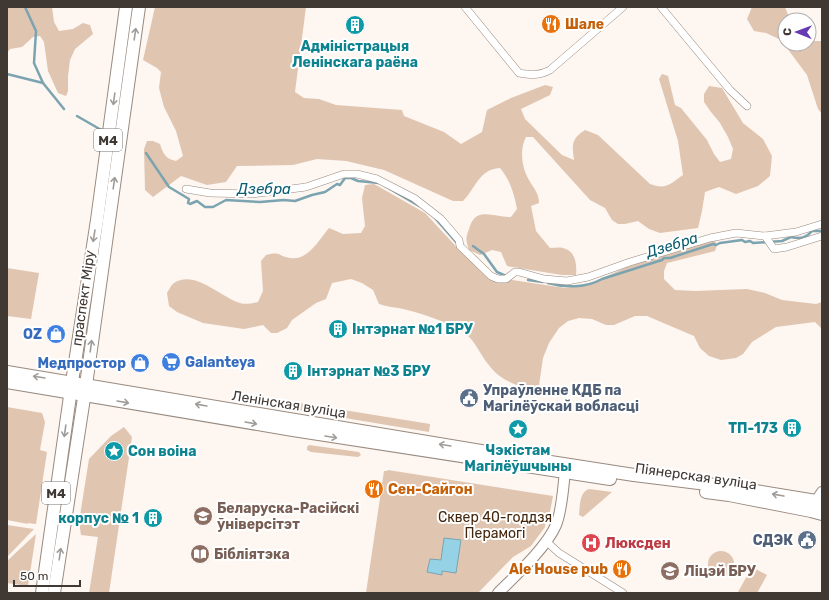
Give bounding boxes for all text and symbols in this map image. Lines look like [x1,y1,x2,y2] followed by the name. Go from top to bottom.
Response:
[777,12,817,52] north arrow
[540,13,562,35] restaurant icon: Шале
[344,14,366,36] building icon: Адміністрацыя Ленінскага раёна
[565,16,604,33] place label: Шале
[131,28,139,41] one-way arrow
[781,28,794,36] text: С
[292,38,418,71] place label: Адміністрацыя Ленінскага раёна
[110,92,118,105] one-way arrow
[94,129,122,151] road number: М4
[110,177,118,190] one-way arrow
[236,180,291,198] water label: Дзебра
[90,229,98,242] one-way arrow
[643,229,700,262] water label: Дзебра
[68,249,99,347] street label: праспект Міру
[327,318,349,340] building icon: Інтэрнат №1 БРУ
[352,321,474,338] place label: Інтэрнат №1 БРУ
[45,323,67,345] shop icon: OZ
[23,326,42,343] place label: OZ
[87,340,95,353] one-way arrow
[160,351,182,373] supermarket icon: Galanteya
[129,352,151,374] shop icon: Медпростор
[185,354,255,371] place label: Galanteya
[37,355,126,372] place label: Медпростор
[282,360,304,382] building icon: Інтэрнат №3 БРУ
[307,363,431,380] place label: Інтэрнат №3 БРУ
[33,373,46,381] one-way arrow
[483,382,639,415] place label: Упраўленне КДБ па Магілёўскай вобласці
[231,387,347,422] street label: Ленінская вуліца
[458,387,480,409] public building icon: Упраўленне КДБ па Магілёўскай вобласці
[116,398,129,406] one-way arrow
[194,400,207,408] one-way arrow
[781,417,803,439] building icon: ТП-173
[507,418,529,440] place icon: Чэкістам Магілёўшчыны
[244,420,257,428] one-way arrow
[728,420,778,437] place label: ТП-173
[61,425,69,438] one-way arrow
[324,433,337,441] one-way arrow
[103,440,125,462] place icon: Сон воіна
[439,441,452,449] one-way arrow
[464,442,572,475] place label: Чэкістам Магілёўшчыны
[128,443,197,460] place label: Сон воіна
[634,460,758,493] street label: Піянерская вуліца
[363,478,385,500] restaurant icon: Сен-Сайгон
[388,481,473,498] place label: Сен-Сайгон
[42,482,70,504] road number: М4
[772,491,785,499] one-way arrow
[217,500,359,533] place label: Беларуска-Расійскі ўніверсітэт
[192,505,214,527] school or university icon: Беларуска-Расійскі ўніверсітэт
[142,507,164,529] building icon: корпус № 1
[438,509,552,542] park label: Сквер 40-годдзя Перамогі
[58,510,139,527] place label: корпус № 1
[796,529,818,551] public building icon: СДЭК
[580,532,602,554] hospital icon: Люксден
[753,532,793,549] place label: СДЭК
[605,535,671,552] place label: Люксден
[189,543,211,565] library icon: Бібліятэка
[214,546,290,563] place label: Бібліятэка
[56,548,64,561] one-way arrow
[611,558,633,580] restaurant icon: Ale House pub
[659,560,681,582] school or university icon: Ліцэй БРУ
[509,561,608,578] place label: Ale House pub
[14,562,80,588] scale bar
[684,563,757,580] place label: Ліцэй БРУ
[20,569,48,583] text: 50 m

